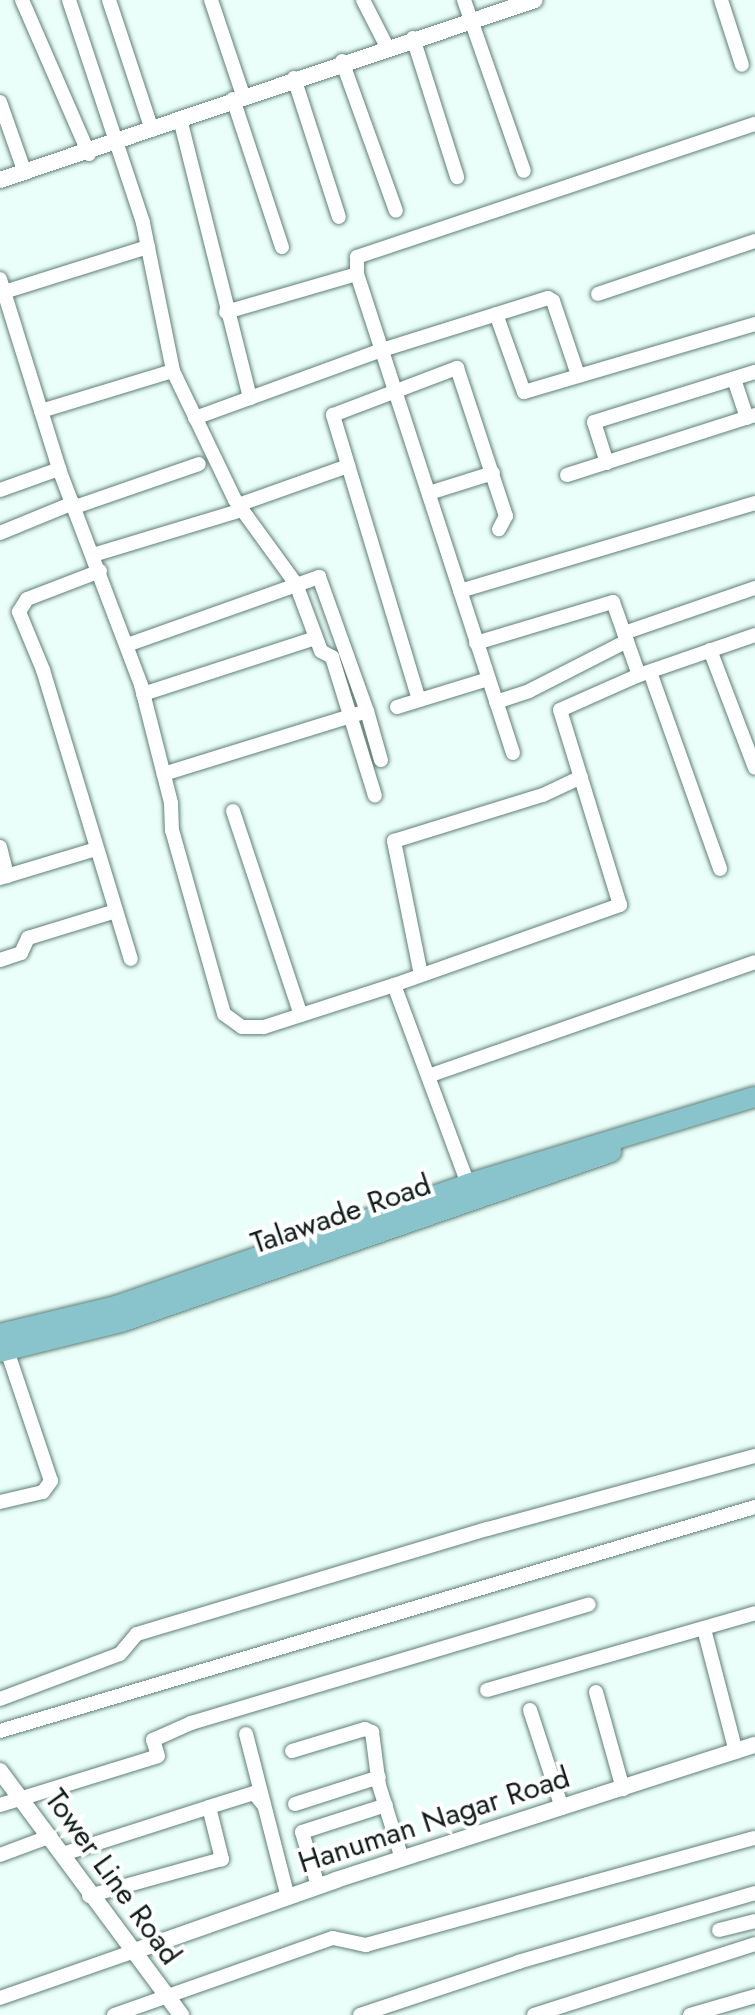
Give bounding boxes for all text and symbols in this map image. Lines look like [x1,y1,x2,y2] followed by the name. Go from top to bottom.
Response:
[246,1166,436,1262] street label: Talawade Road
[294,1759,574,1881] street label: Hanuman Nagar Road
[37,1782,189,1972] street label: Tower Line Road

